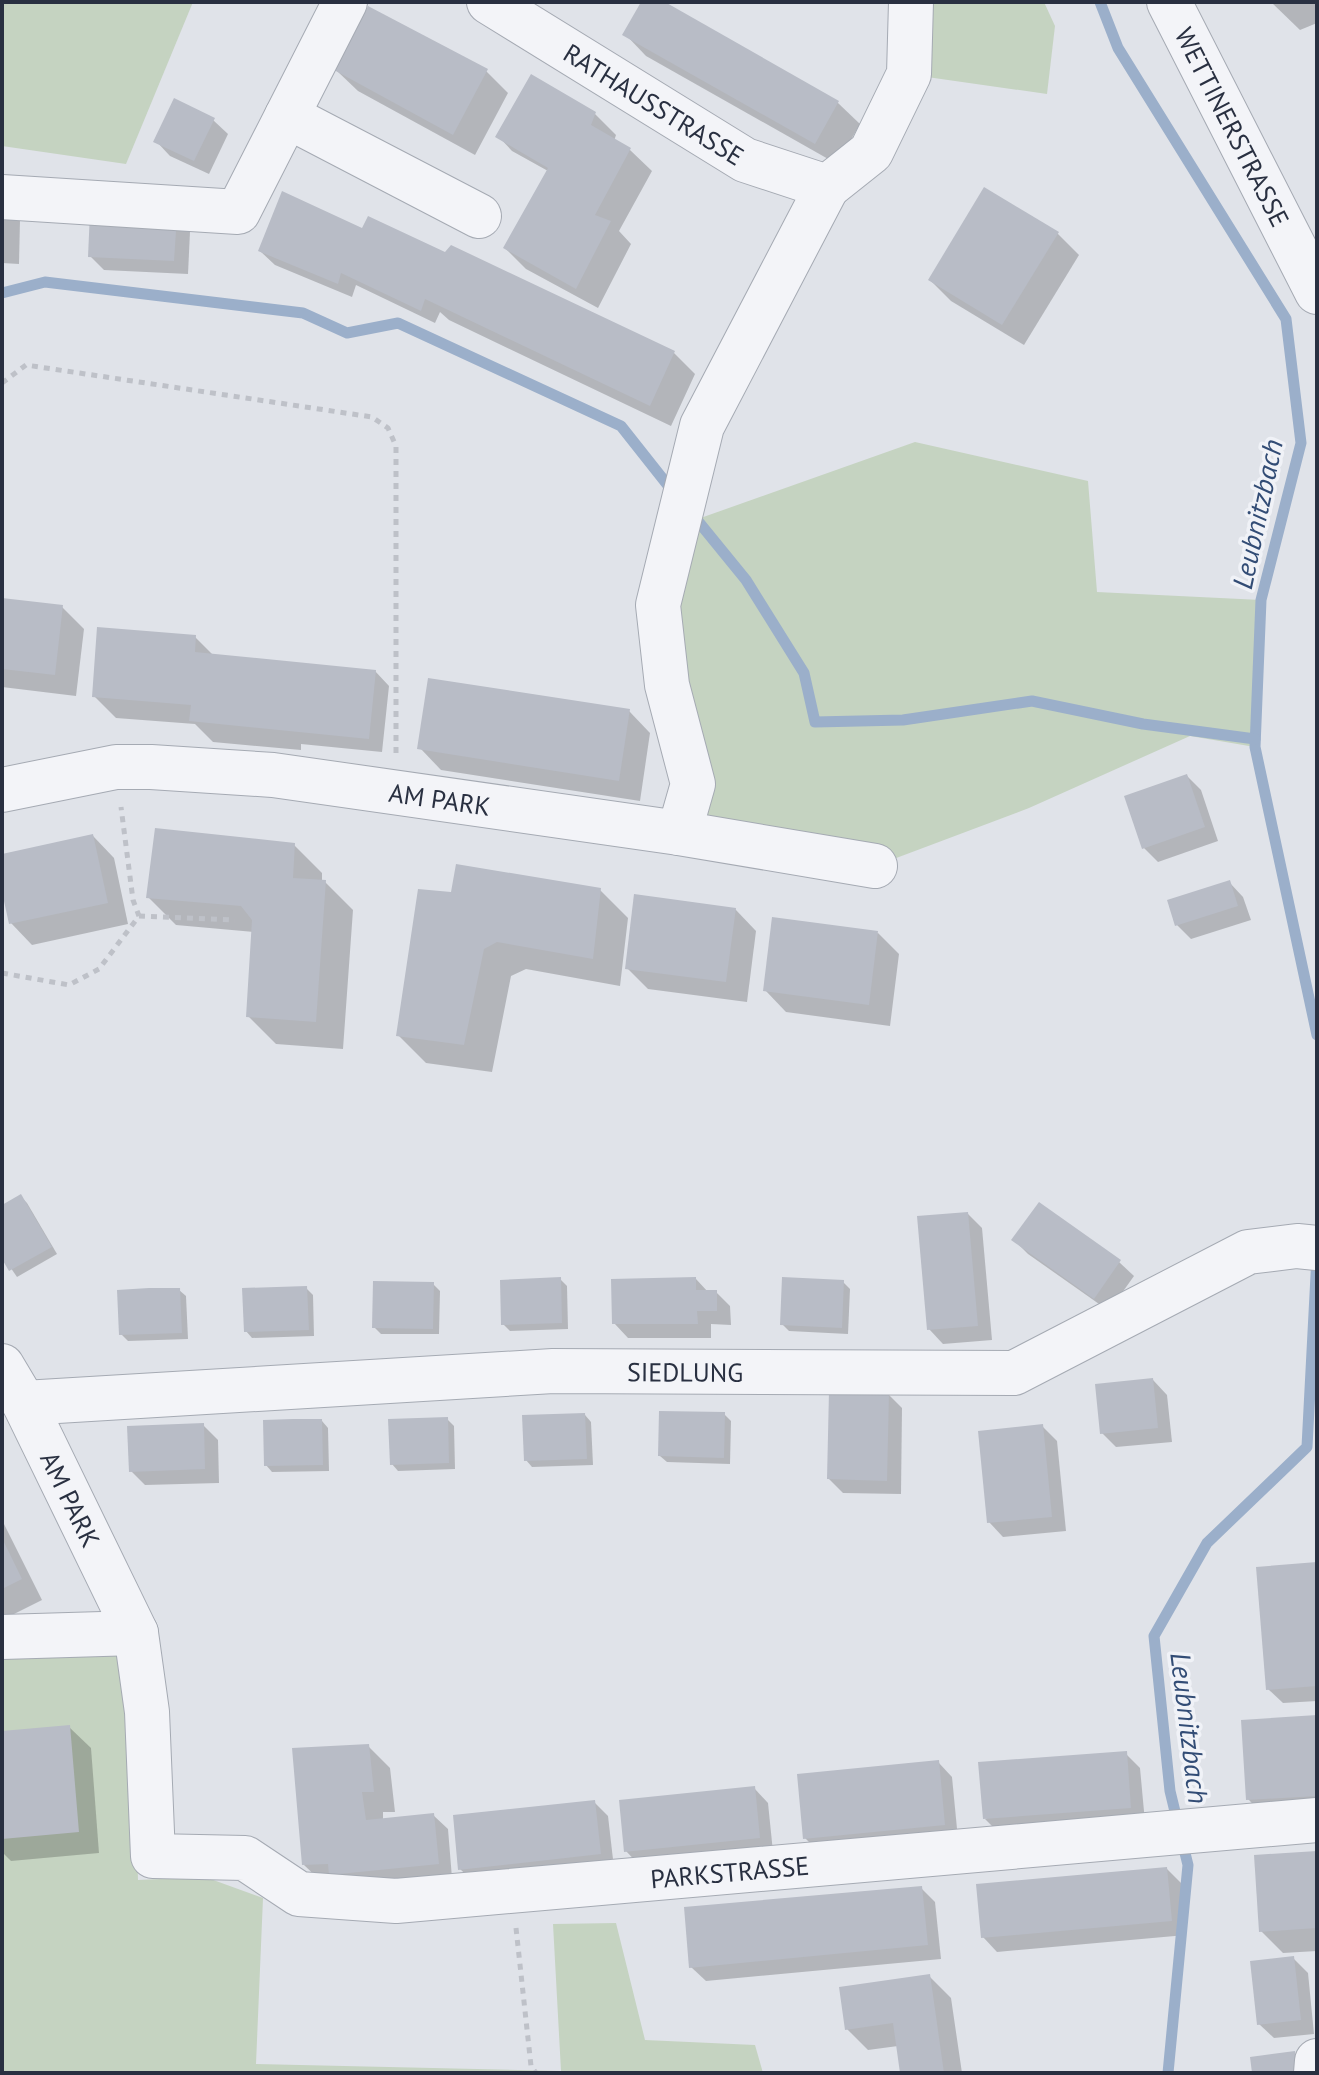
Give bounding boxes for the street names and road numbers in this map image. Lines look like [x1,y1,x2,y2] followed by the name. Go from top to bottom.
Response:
[1168,22,1297,232] street label: WETTINERSTRASSE
[558,36,750,172] street label: RATHAUSSTRASSE
[387,775,493,822] street label: AM PARK
[627,1355,743,1388] street label: SIEDLUNG
[34,1446,108,1552] street label: AM PARK
[649,1848,811,1895] street label: PARKSTRASSE

